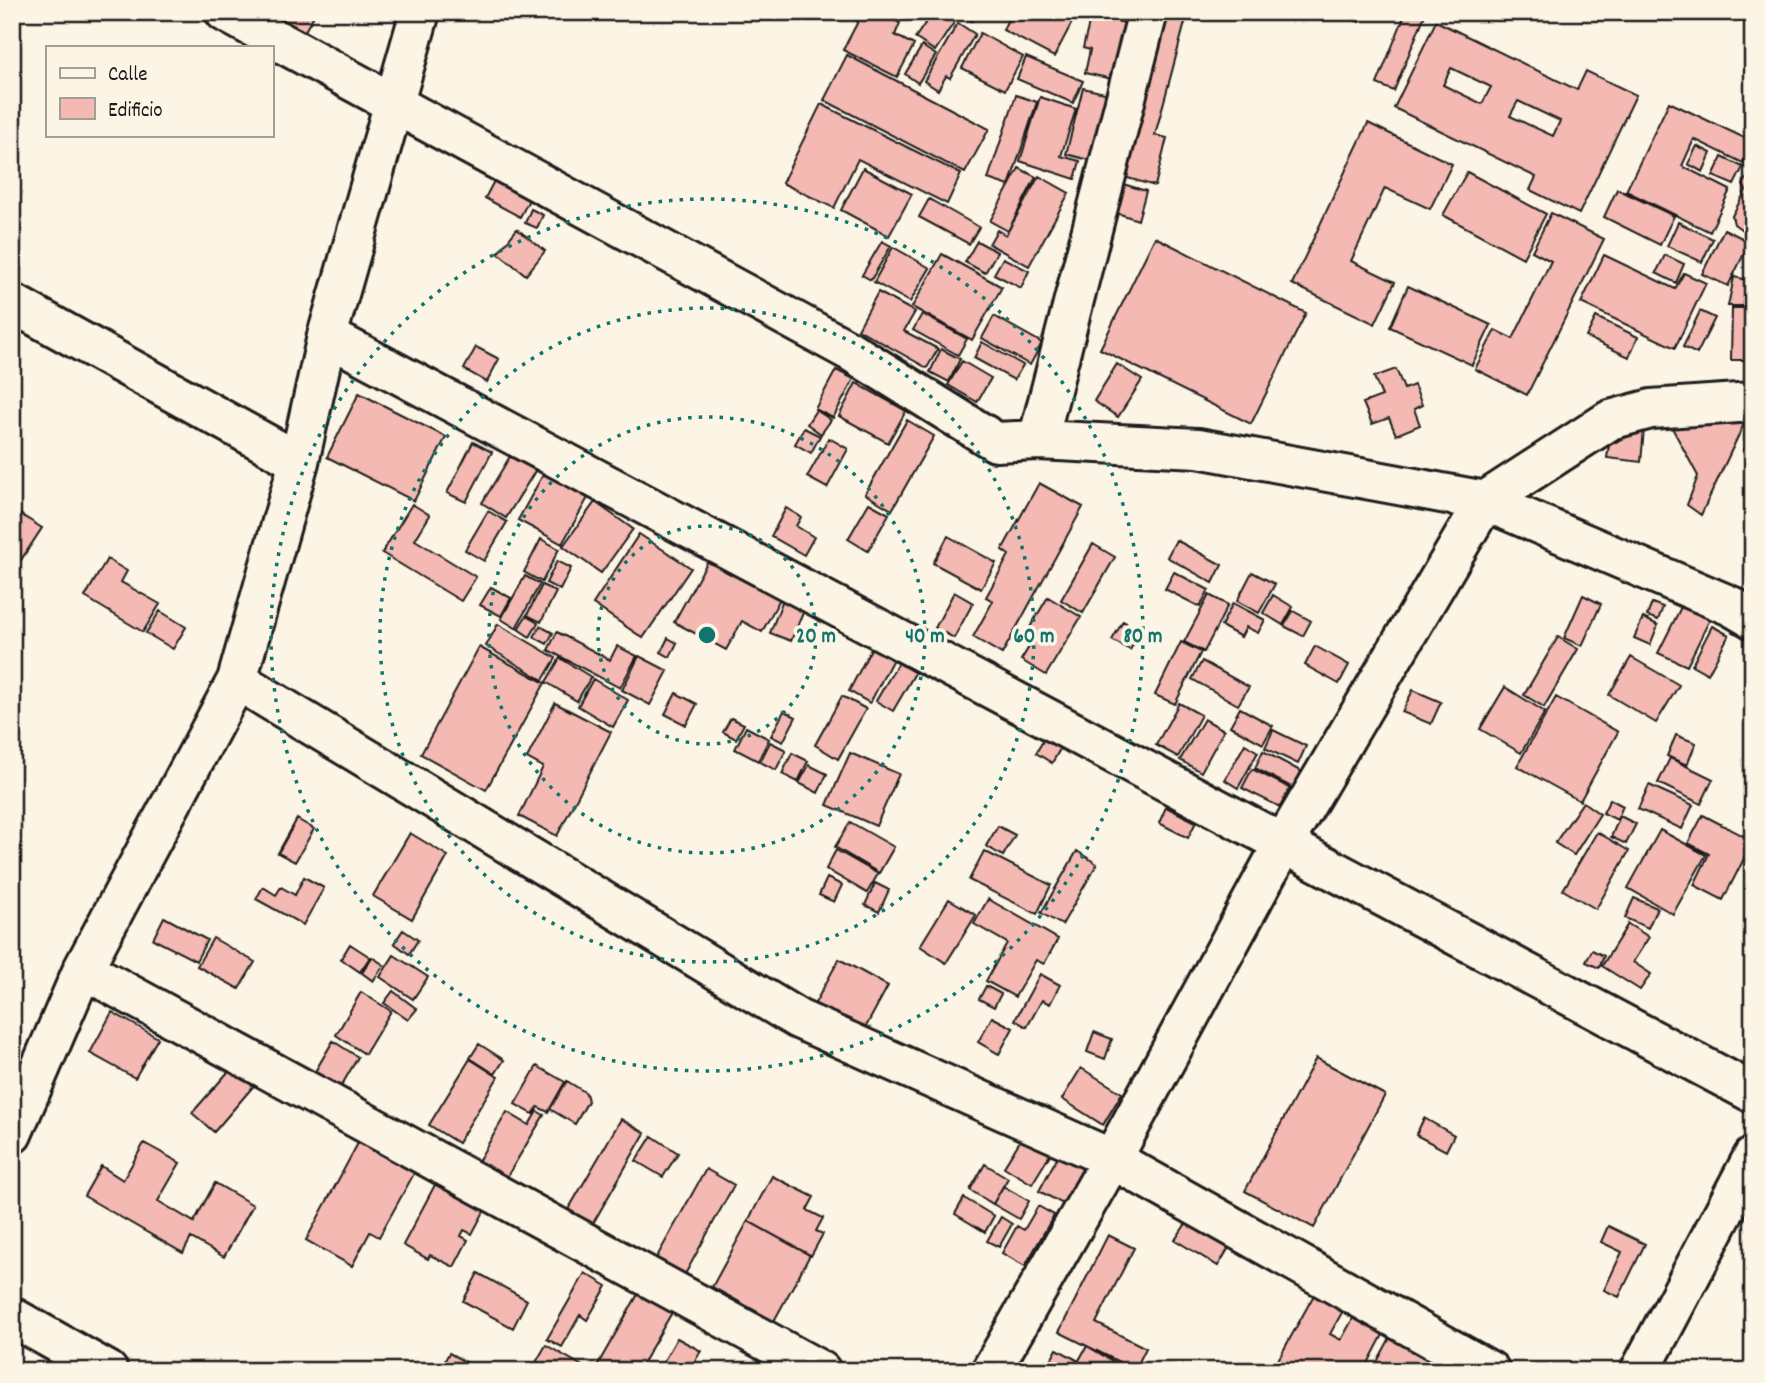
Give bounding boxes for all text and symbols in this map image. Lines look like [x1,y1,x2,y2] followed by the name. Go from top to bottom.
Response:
[46,46,273,136] legend
[108,61,147,91] text: Calle
[108,97,163,127] text: Edificio
[695,623,719,647] centre of rings
[796,623,836,653] text: 20 m
[905,623,945,653] text: 40 m
[1014,623,1054,653] text: 60 m
[1123,623,1163,653] text: 80 m

